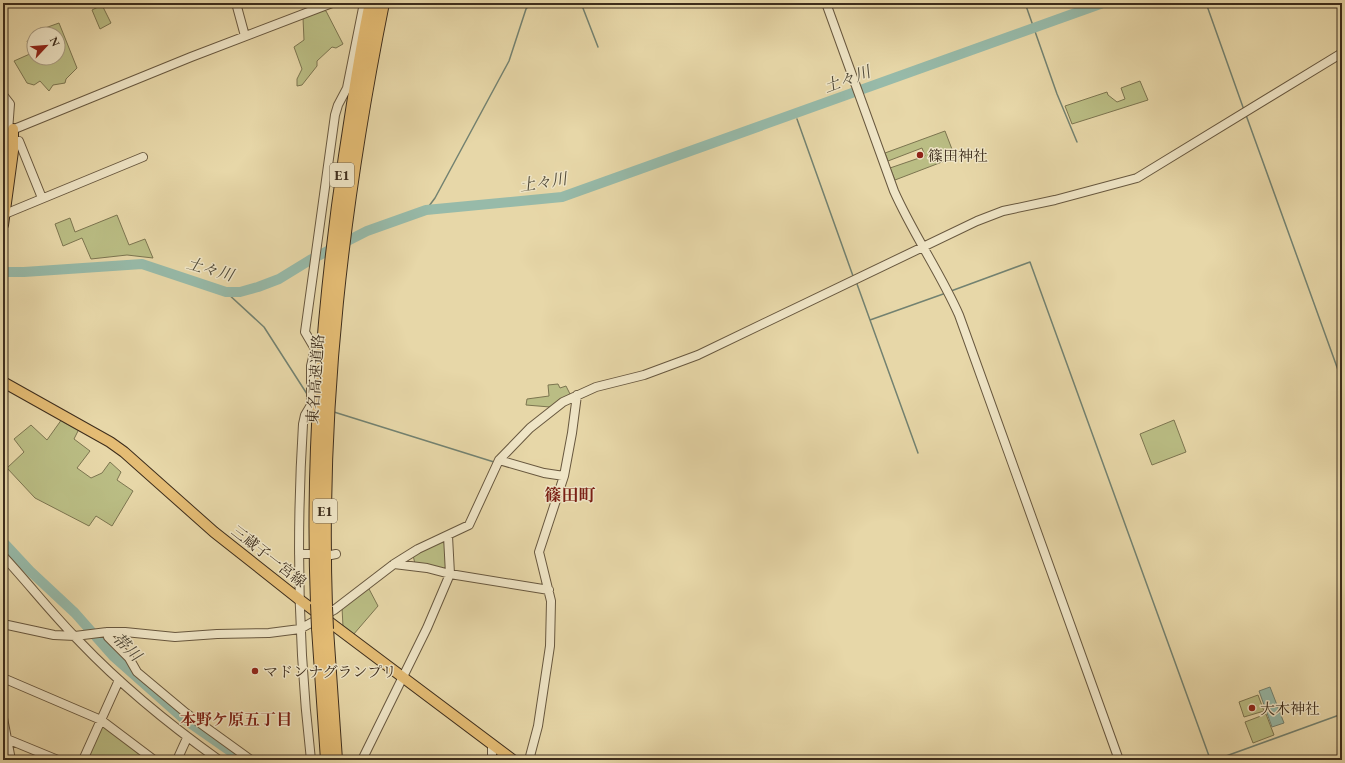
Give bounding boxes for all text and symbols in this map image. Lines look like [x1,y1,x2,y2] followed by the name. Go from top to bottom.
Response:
[26,26,66,66] north arrow
[47,35,63,49] text: N
[821,60,875,97] water label: 土々川
[928,146,988,165] place label: 篠田神社
[915,150,925,160] marker: 篠田神社
[330,163,354,187] road number: E1
[518,168,570,196] water label: 土々川
[184,252,238,286] water label: 土々川
[302,333,328,425] street label: 東名高速道路
[545,484,596,506] district label: 篠田町
[313,499,337,523] road number: E1
[228,521,310,591] street label: 三蔵子一宮線
[108,628,147,667] water label: 帯川
[263,662,397,681] place label: マドンナグランプリ
[250,666,260,676] marker: マドンナグランプリ
[1260,699,1320,718] place label: 大木神社
[1247,703,1257,713] marker: 大木神社
[180,709,292,730] district label: 本野ケ原五丁目

